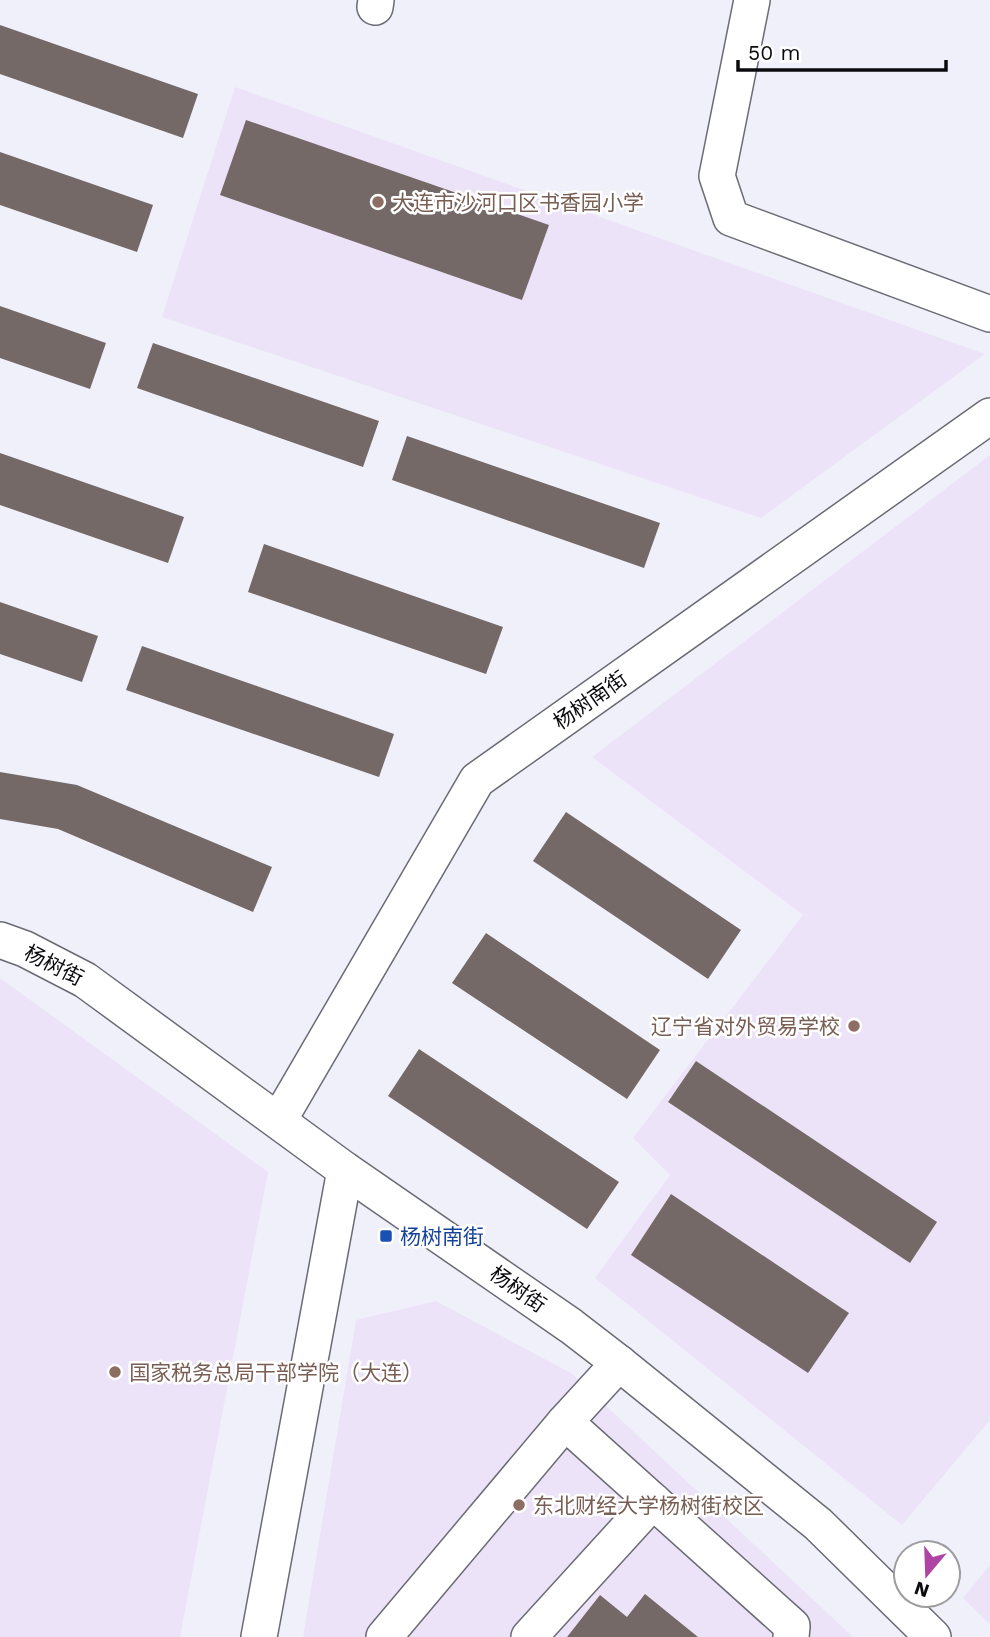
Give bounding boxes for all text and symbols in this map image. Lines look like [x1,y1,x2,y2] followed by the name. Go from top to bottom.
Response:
[738,28,946,72] scale bar
[748,40,800,65] text: 50 m
[392,190,644,215] place label: 大连市沙河口区书香园小学
[370,194,386,210] marker: 大连市沙河口区书香园小学
[548,666,632,734] street label: 杨树南街
[20,940,88,990] street label: 杨树街
[651,1014,840,1039] place label: 辽宁省对外贸易学校
[846,1018,862,1034] marker: 辽宁省对外贸易学校
[400,1224,484,1249] place label: 杨树南街
[378,1228,394,1244] marker: 杨树南街
[485,1261,551,1317] street label: 杨树街
[129,1360,423,1385] place label: 国家税务总局干部学院（大连）
[107,1364,123,1380] marker: 国家税务总局干部学院（大连）
[533,1493,764,1518] place label: 东北财经大学杨树街校区
[511,1497,527,1513] marker: 东北财经大学杨树街校区
[892,1539,962,1609] north arrow
[911,1576,932,1603] text: N

